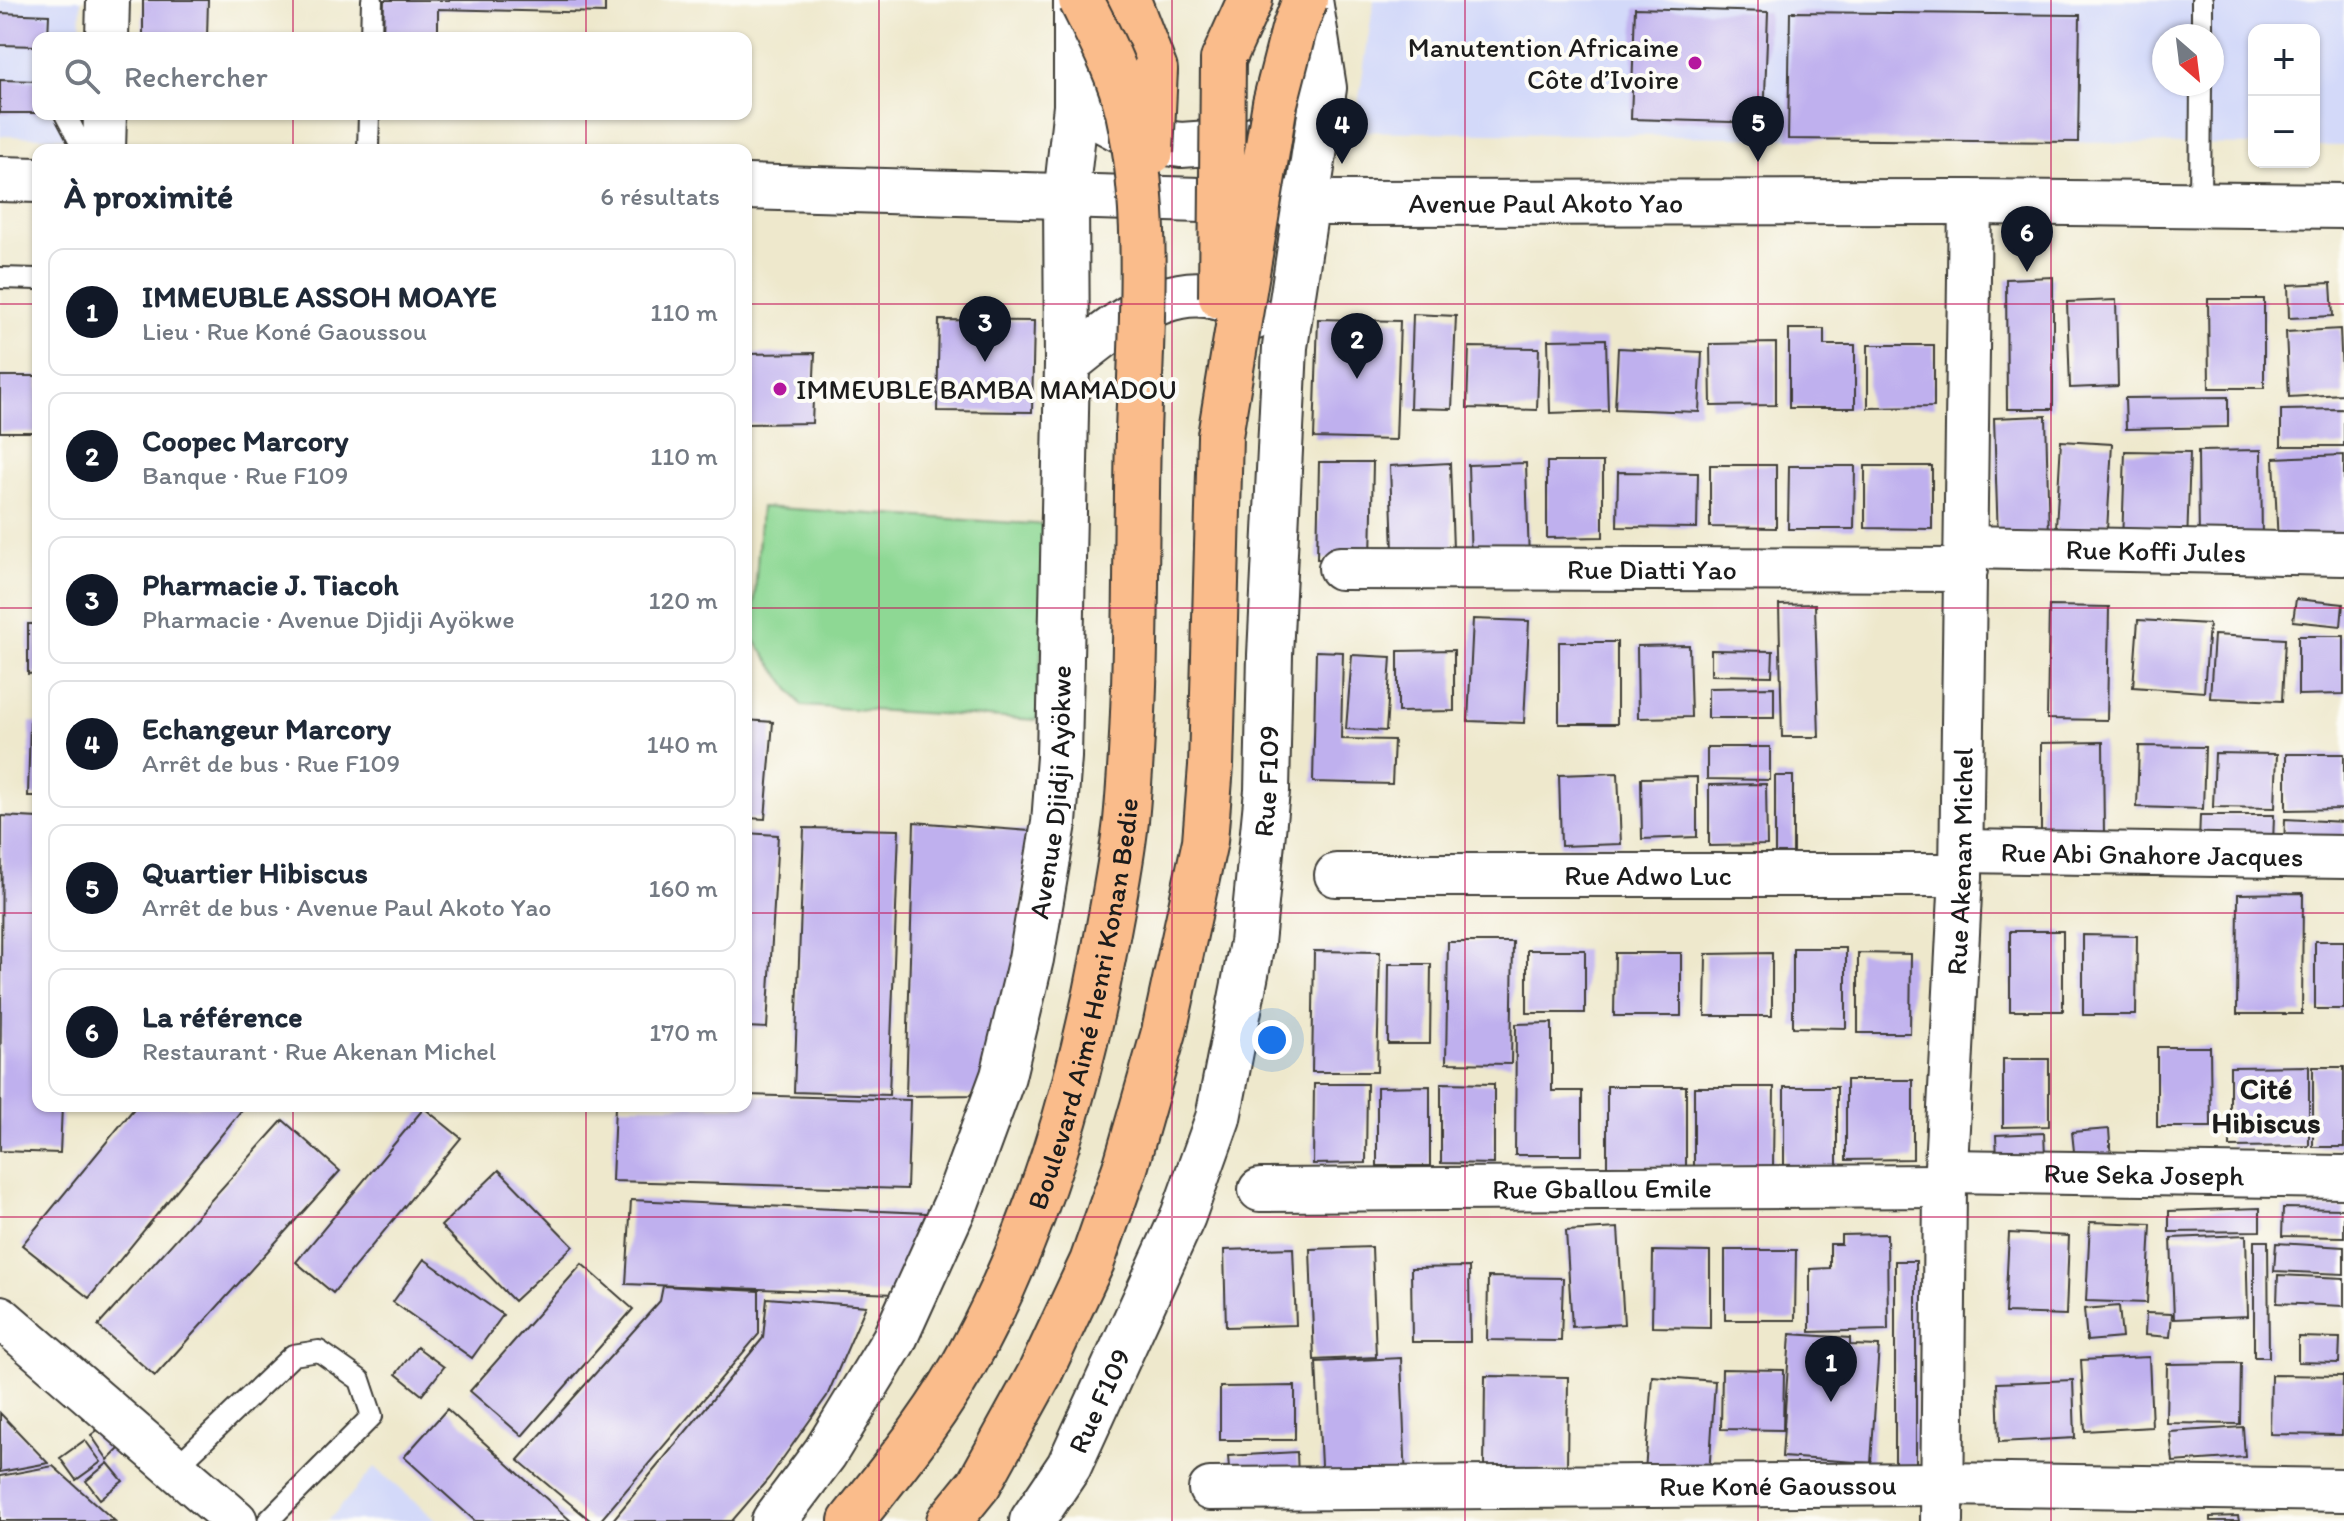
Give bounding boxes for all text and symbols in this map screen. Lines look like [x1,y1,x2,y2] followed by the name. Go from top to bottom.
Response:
[2152,24,2224,96] north arrow
[2248,24,2320,168] map controls
[2248,24,2320,96] button: +
[1408,30,1679,96] place label: Manutention Africaine Côte d’Ivoire
[32,32,752,120] search box
[60,54,104,98] icon: search
[1686,54,1704,72] marker: Manutention Africaine Côte d’Ivoire
[124,58,268,95] text: Rechercher
[1732,96,1784,162] pin: 5
[2248,96,2320,168] button: −
[1316,98,1368,164] pin: 4
[64,176,233,217] text: À proximité
[600,180,720,212] text: 6 résultats
[1408,185,1683,220] street label: Avenue Paul Akoto Yao
[2001,206,2053,272] pin: 6
[142,278,497,315] text: IMMEUBLE ASSOH MOAYE
[86,296,98,328] text: 1
[650,296,718,328] text: 110 m
[959,296,1011,362] pin: 3
[1331,313,1383,379] pin: 2
[142,315,427,347] text: Lieu · Rue Koné Gaoussou
[796,372,1177,406] place label: IMMEUBLE BAMBA MAMADOU
[771,380,789,398] marker: IMMEUBLE BAMBA MAMADOU
[142,422,349,459] text: Coopec Marcory
[85,440,99,472] text: 2
[650,440,718,472] text: 110 m
[142,459,348,491] text: Banque · Rue F109
[2065,532,2247,569] street label: Rue Koffi Jules
[1567,552,1737,586] street label: Rue Diatti Yao
[142,566,399,603] text: Pharmacie J. Tiacoh
[85,584,99,616] text: 3
[649,584,718,616] text: 120 m
[142,603,515,635] text: Pharmacie · Avenue Djidji Ayökwe
[1021,665,1078,921] street label: Avenue Djidji Ayökwe
[142,710,391,747] text: Echangeur Marcory
[1246,725,1285,838] street label: Rue F109
[84,728,100,760] text: 4
[647,728,718,760] text: 140 m
[142,747,400,779] text: Arrêt de bus · Rue F109
[1939,747,1980,976] street label: Rue Akenan Michel
[1019,796,1145,1214] street label: Boulevard Aimé Henri Konan Bedie
[2000,835,2304,873] street label: Rue Abi Gnahore Jacques
[142,854,368,891] text: Quartier Hibiscus
[1564,858,1732,892] street label: Rue Adwo Luc
[85,872,99,904] text: 5
[648,872,718,904] text: 160 m
[142,891,552,923] text: Arrêt de bus · Avenue Paul Akoto Yao
[142,998,302,1035] text: La référence
[85,1016,99,1048] text: 6
[649,1016,718,1048] text: 170 m
[1252,1020,1292,1060] your location
[142,1035,496,1067] text: Restaurant · Rue Akenan Michel
[2211,1070,2321,1141] district label: Cité Hibiscus
[2043,1155,2244,1192] street label: Rue Seka Joseph
[1492,1170,1712,1206] street label: Rue Gballou Emile
[1805,1336,1857,1402] pin: 1
[1060,1343,1137,1459] street label: Rue F109
[1659,1467,1897,1503] street label: Rue Koné Gaoussou

